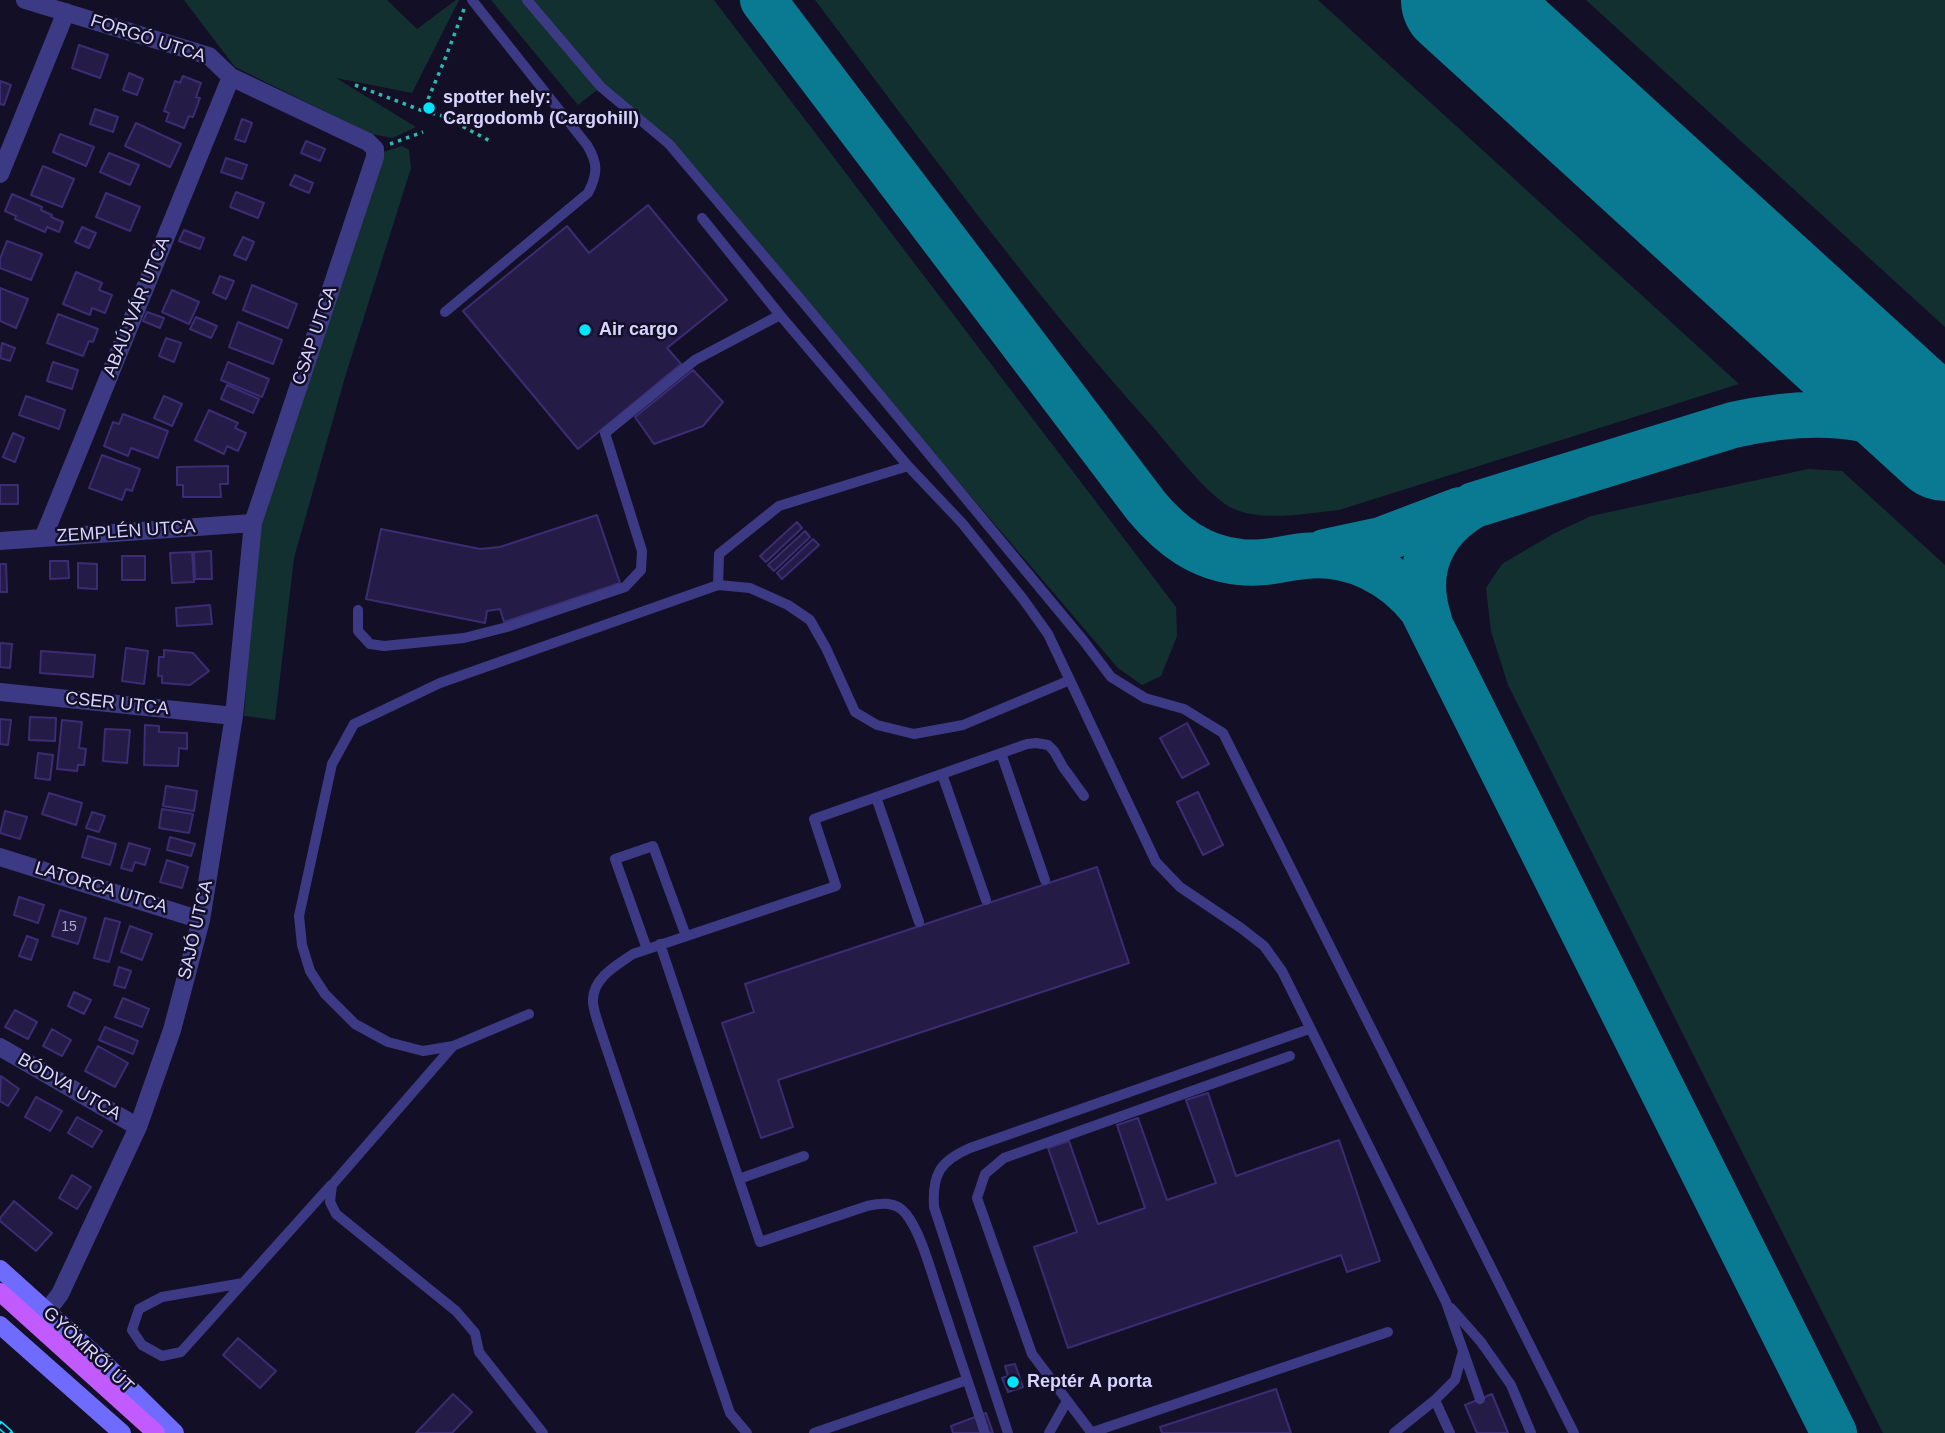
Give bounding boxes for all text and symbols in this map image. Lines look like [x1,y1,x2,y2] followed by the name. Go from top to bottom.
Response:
[88,10,208,68] street label: FORGÓ UTCA
[443,87,639,130] place label: spotter hely: Cargodomb (Cargohill)
[421,100,437,116] marker: spotter hely: Cargodomb (Cargohill)
[99,234,175,380] street label: ABAÚJVÁR UTCA
[288,284,342,388] street label: CSAP UTCA
[599,319,678,341] place label: Air cargo
[577,322,593,338] marker: Air cargo
[56,516,196,548] street label: ZEMPLÉN UTCA
[64,688,170,720] street label: CSER UTCA
[32,858,170,918] street label: LATORCA UTCA
[174,878,218,982] street label: SAJÓ UTCA
[61,919,77,935] house number: 15
[14,1049,124,1125] street label: BÓDVA UTCA
[38,1303,138,1397] street label: GYÖMRŐI ÚT
[1027,1371,1152,1393] place label: Reptér A porta
[1005,1374,1021,1390] marker: Reptér A porta

